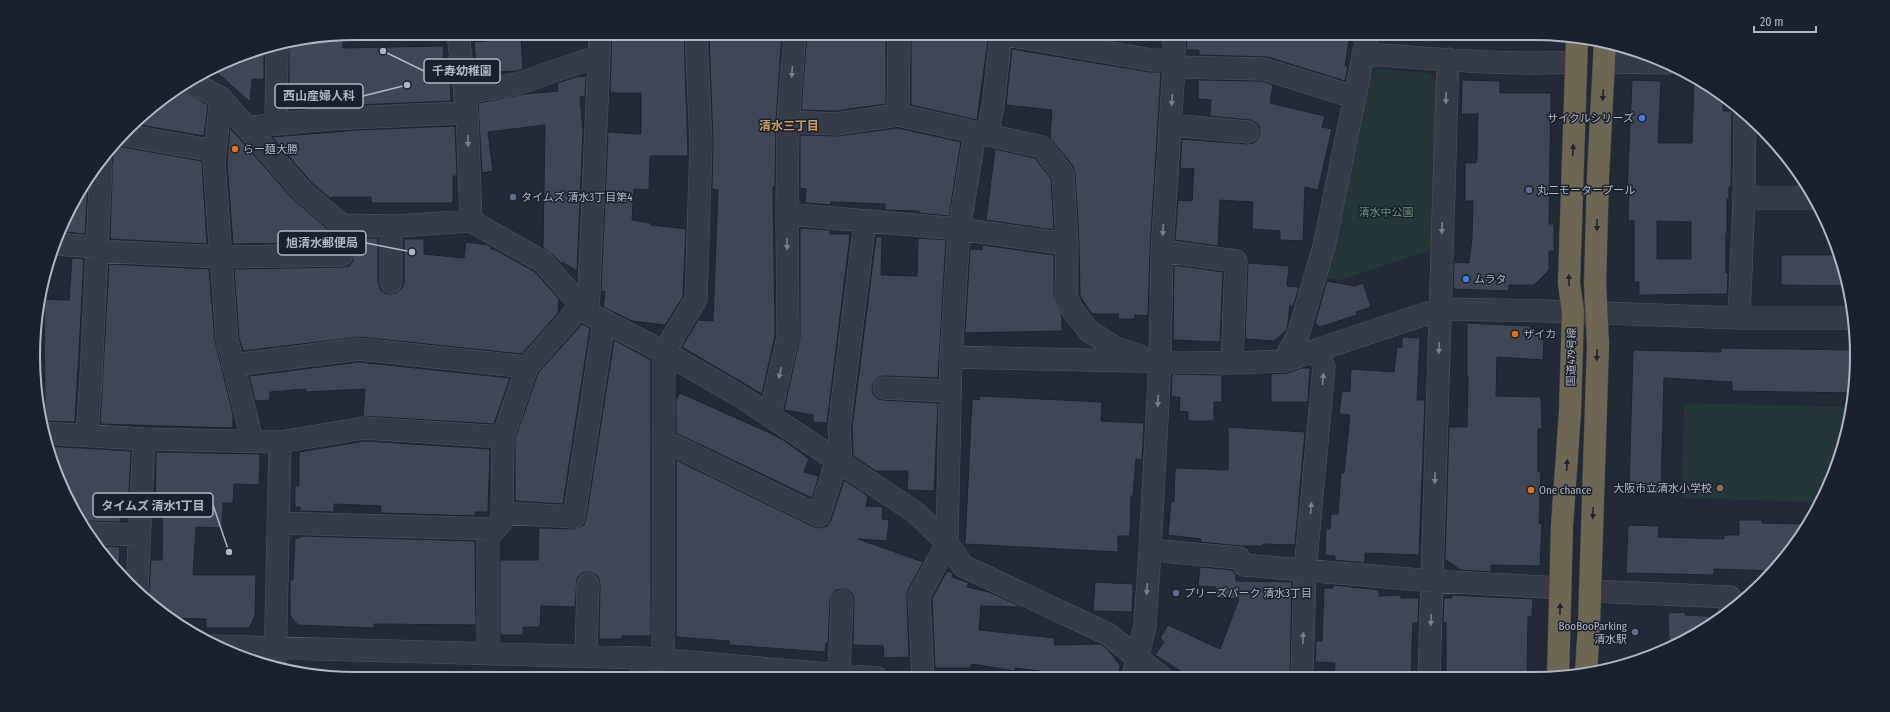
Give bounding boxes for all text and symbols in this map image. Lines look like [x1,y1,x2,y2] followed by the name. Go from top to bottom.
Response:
[1754,8,1816,34] scale bar
[1760,15,1784,29] text: 20 m
[424,59,500,83] callout: 千寿幼稚園
[432,64,492,78] text: 千寿幼稚園
[789,66,796,78] one-way arrow
[275,84,363,108] callout: 西山産婦人科
[283,89,355,103] text: 西山産婦人科
[1600,89,1607,101] one-way arrow
[1443,92,1450,104] one-way arrow
[1169,94,1175,107] one-way arrow
[1547,112,1634,125] place label: サイクルシリーズ
[1637,113,1647,123] marker: サイクルシリーズ
[759,119,819,133] district label: 清水三丁目
[465,135,471,148] one-way arrow
[243,143,298,156] place label: らー麺大勝
[1570,143,1576,156] one-way arrow
[230,144,240,154] marker: らー麺大勝
[1537,184,1635,197] place label: 丸二モータープール
[1524,185,1534,195] marker: 丸二モータープール
[521,191,633,204] place label: タイムズ 清水3丁目第4
[508,192,518,202] marker: タイムズ 清水3丁目第4
[1359,206,1414,219] park label: 清水中公園
[1594,219,1600,232] one-way arrow
[1439,222,1445,235] one-way arrow
[1160,224,1167,236] one-way arrow
[278,231,366,255] callout: 旭清水郵便局
[286,236,358,250] text: 旭清水郵便局
[784,238,790,251] one-way arrow
[1474,273,1506,286] place label: ムラタ
[1566,273,1572,286] one-way arrow
[1461,274,1471,284] marker: ムラタ
[1523,328,1556,341] place label: ザイカ
[1564,328,1579,387] street label: 国道479号線
[1510,329,1520,339] marker: ザイカ
[1435,342,1442,354] one-way arrow
[1594,349,1601,361] one-way arrow
[777,367,783,379] one-way arrow
[1320,373,1327,385] one-way arrow
[1154,395,1161,407] one-way arrow
[1563,459,1570,471] one-way arrow
[1432,472,1438,485] one-way arrow
[1613,482,1712,495] place label: 大阪市立清水小学校
[1715,483,1725,493] marker: 大阪市立清水小学校
[1539,484,1591,497] place label: One chance
[1526,485,1536,495] marker: One chance
[93,493,213,517] callout: タイムズ 清水1丁目
[101,499,205,513] text: タイムズ 清水1丁目
[1308,502,1314,514] one-way arrow
[1590,507,1596,520] one-way arrow
[1144,583,1151,595] one-way arrow
[1184,587,1312,600] place label: プリーズパーク 清水3丁目
[1171,588,1181,598] marker: プリーズパーク 清水3丁目
[1557,602,1563,615] one-way arrow
[1428,614,1435,626] one-way arrow
[1559,620,1628,646] place label: BooBooParking 清水駅
[1630,627,1640,637] marker: BooBooParking 清水駅
[1300,632,1307,644] one-way arrow

